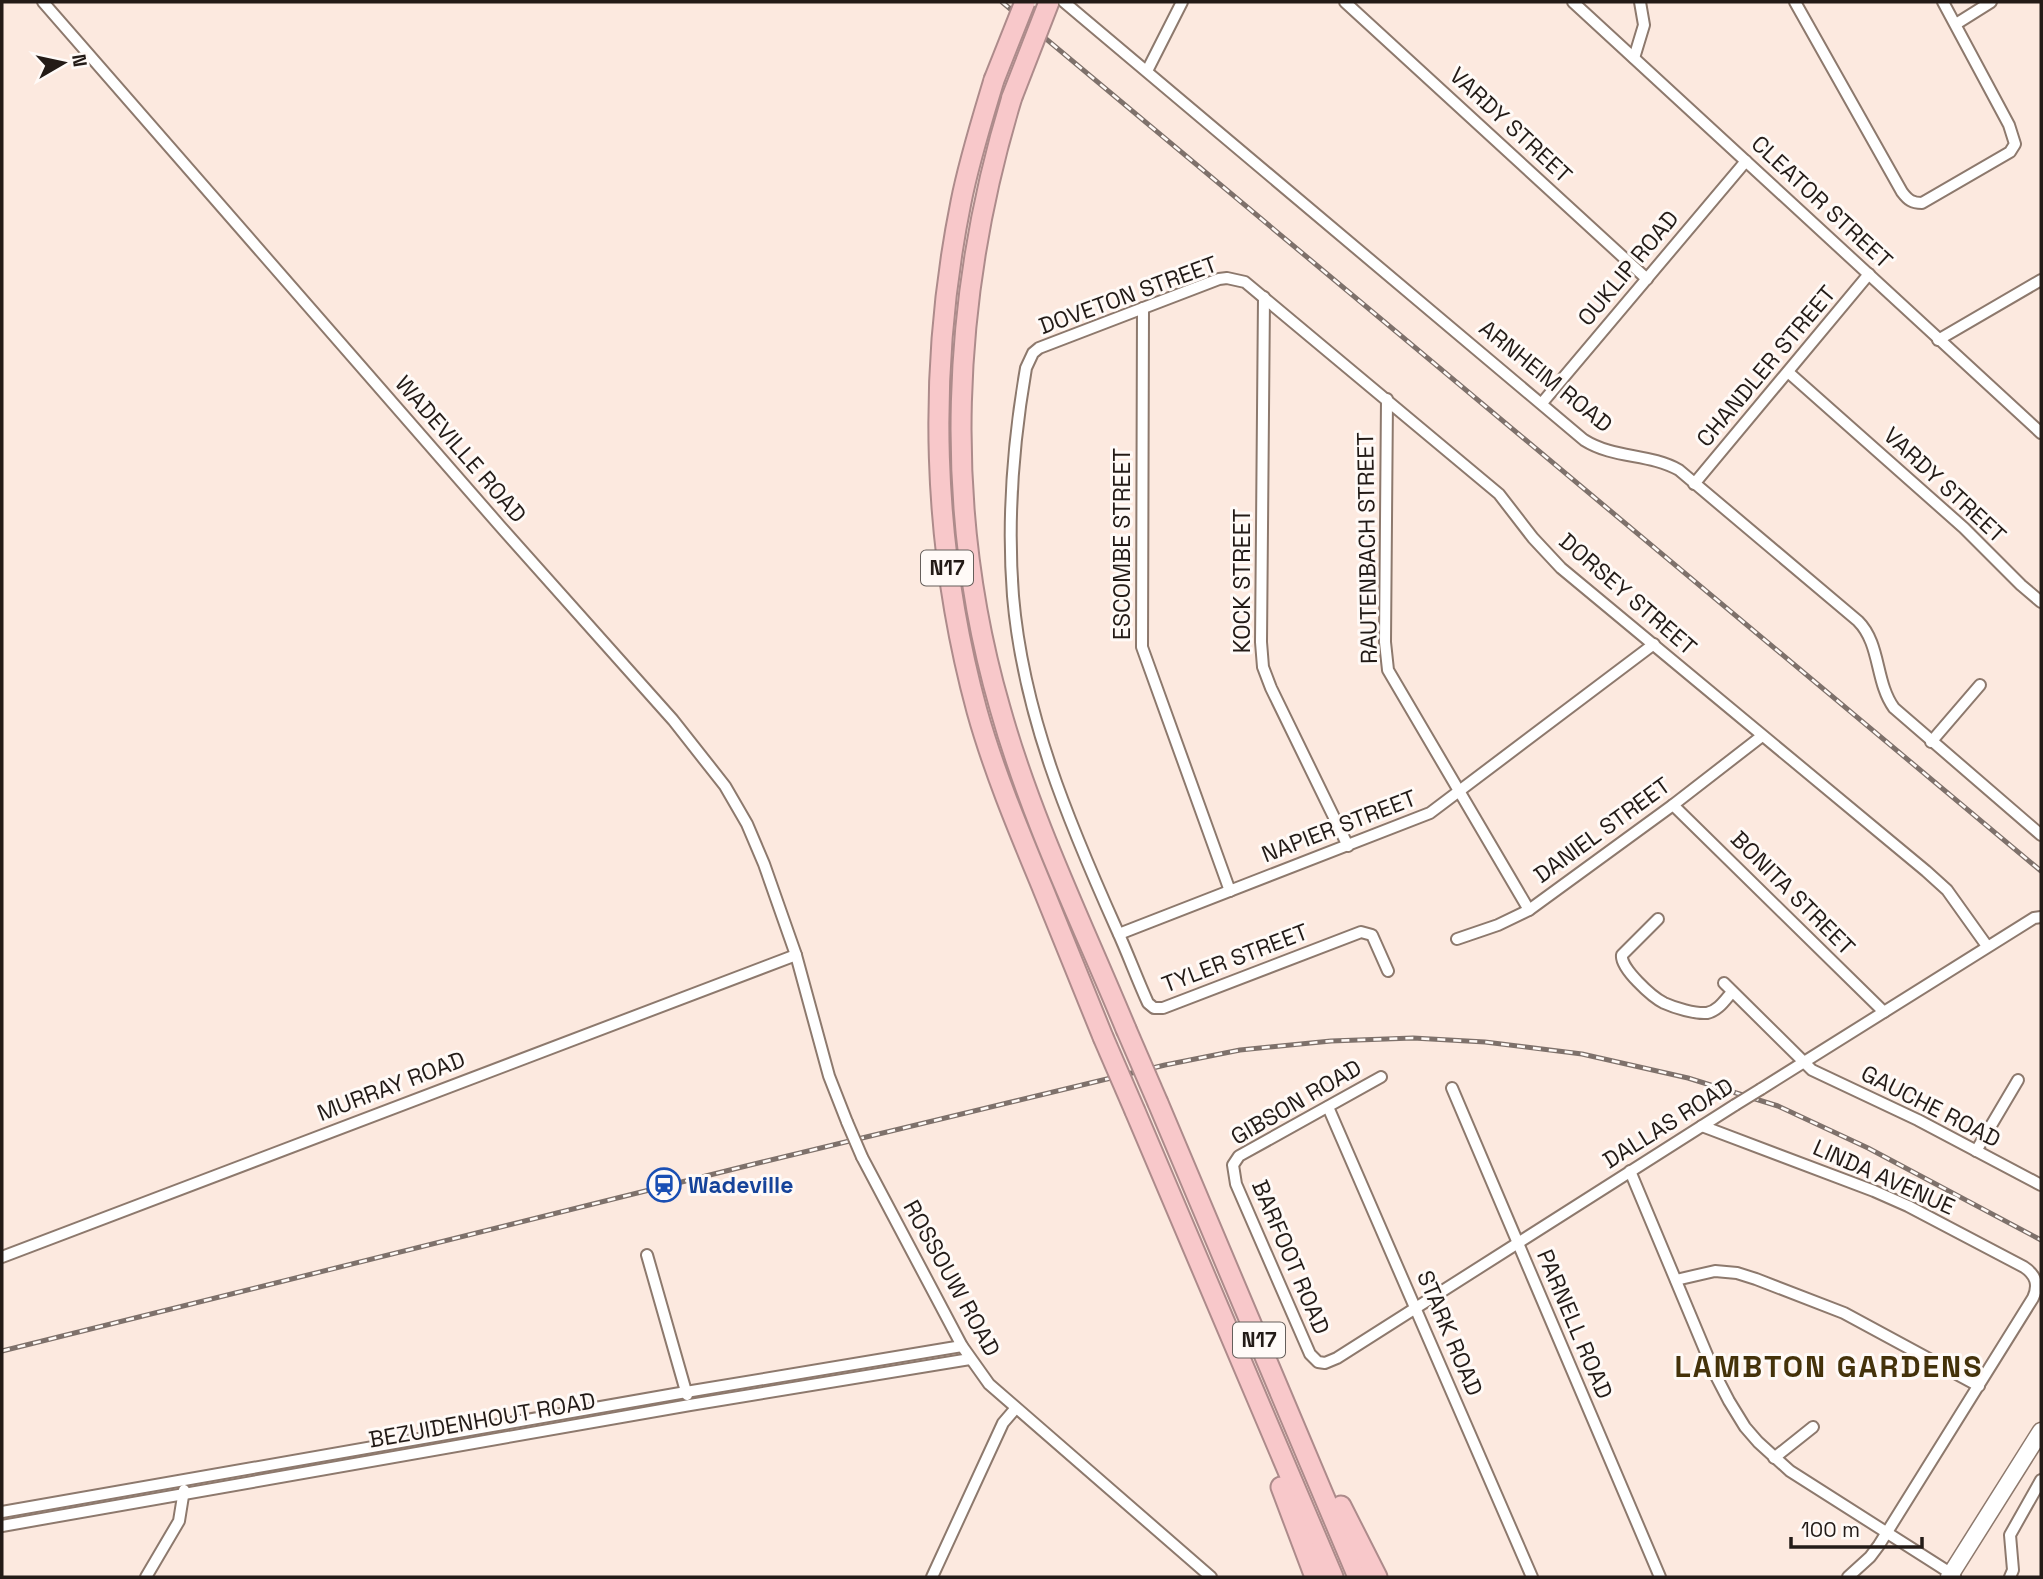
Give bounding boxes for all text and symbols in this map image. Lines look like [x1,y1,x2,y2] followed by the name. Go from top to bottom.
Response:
[28,28,98,98] north arrow
[66,52,93,69] text: N
[1443,60,1579,190] street label: VARDY STREET
[1745,129,1899,275] street label: CLEATOR STREET
[1571,204,1685,332] street label: OUKLIP ROAD
[1035,249,1221,341] street label: DOVETON STREET
[1690,279,1842,453] street label: CHANDLER STREET
[1473,313,1619,439] street label: ARNHEIM ROAD
[389,369,533,529] street label: WADEVILLE ROAD
[1877,420,2013,550] street label: VARDY STREET
[1350,432,1384,664] street label: RAUTENBACH STREET
[1107,448,1137,640] street label: ESCOMBE STREET
[1227,509,1257,653] street label: KOCK STREET
[1553,526,1703,662] street label: DORSEY STREET
[921,550,973,586] road number: N17
[1528,770,1676,890] street label: DANIEL STREET
[1257,783,1421,869] street label: NAPIER STREET
[1724,824,1862,962] street label: BONITA STREET
[1158,916,1312,1000] street label: TYLER STREET
[313,1044,469,1128] street label: MURRAY ROAD
[1225,1052,1367,1152] street label: GIBSON ROAD
[1856,1058,2006,1154] street label: GAUCHE ROAD
[1597,1071,1739,1175] street label: DALLAS ROAD
[1808,1132,1960,1222] street label: LINDA AVENUE
[645,1166,683,1204] station icon: Wadeville
[688,1170,793,1200] place label: Wadeville
[1245,1175,1337,1339] street label: BARFOOT ROAD
[897,1195,1007,1361] street label: ROSSOUW ROAD
[1530,1245,1620,1403] street label: PARNELL ROAD
[1410,1266,1490,1400] street label: STARK ROAD
[1233,1322,1285,1358] road number: N17
[1675,1347,1983,1386] district label: LAMBTON GARDENS
[366,1385,598,1455] street label: BEZUIDENHOUT ROAD
[1791,1506,1922,1550] scale bar
[1801,1516,1860,1543] text: 100 m

